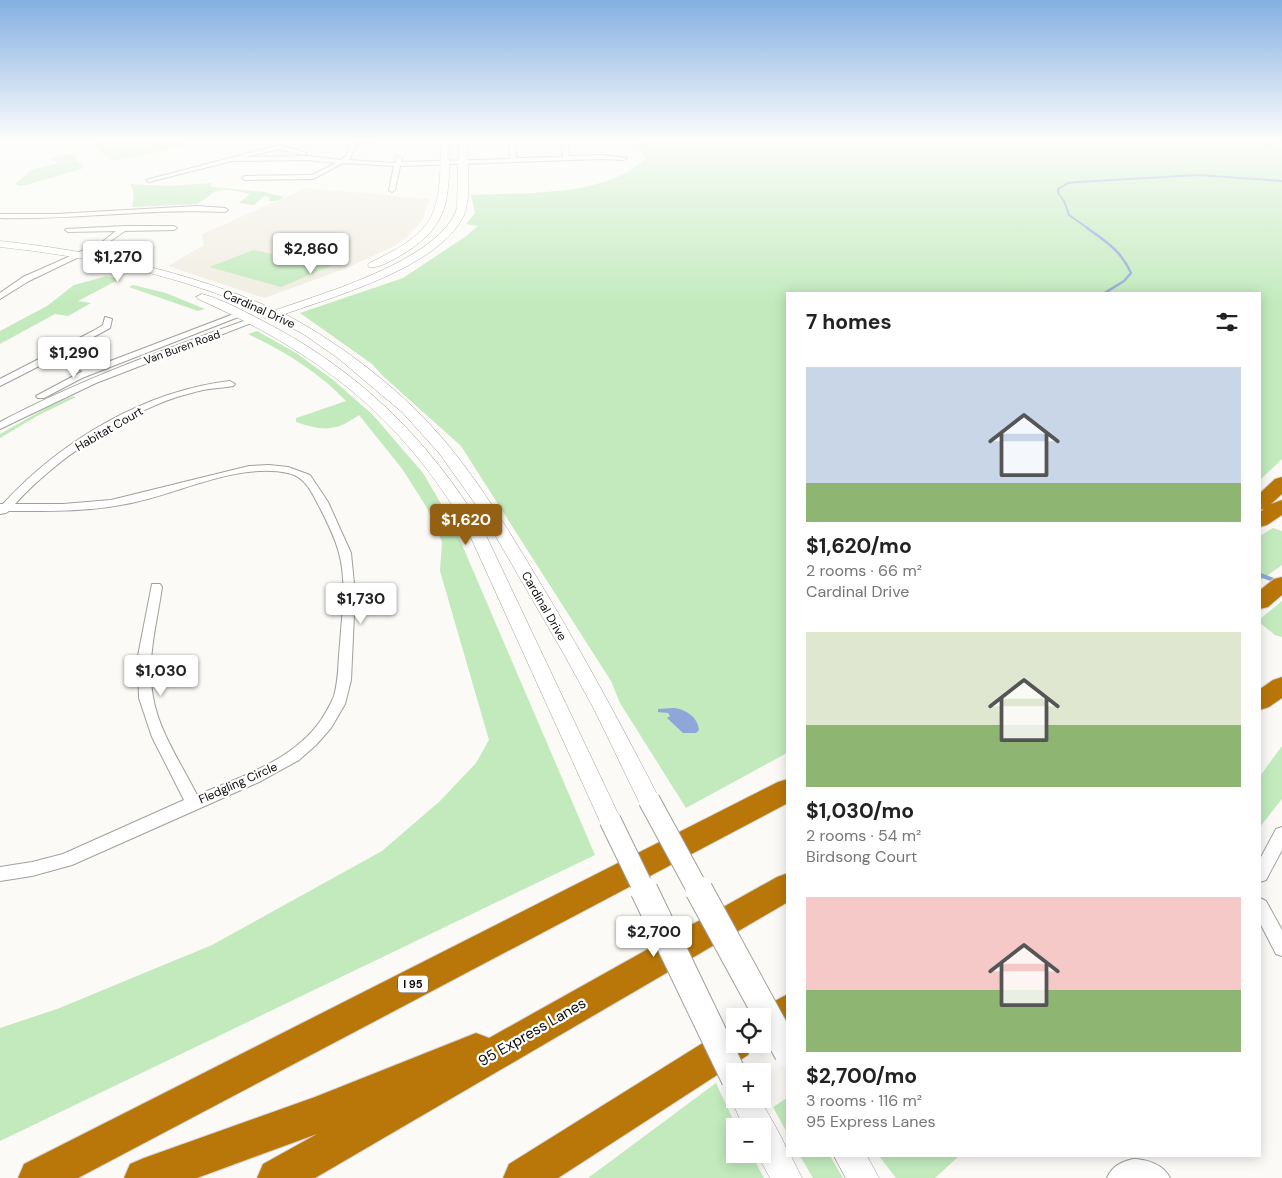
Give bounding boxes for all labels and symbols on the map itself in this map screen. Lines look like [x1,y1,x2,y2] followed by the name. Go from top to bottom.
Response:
[270,232,352,275] pin: $2,860
[77,240,159,283] pin: $1,270
[220,286,298,332] street label: Cardinal Drive
[142,327,222,367] street label: Van Buren Road
[33,336,115,379] pin: $1,290
[72,403,146,455] street label: Habitat Court
[425,504,507,546] pin: $1,620
[518,568,570,644] street label: Cardinal Drive
[320,582,402,625] pin: $1,730
[120,654,202,697] pin: $1,030
[196,758,280,807] street label: Fledgling Circle
[613,916,695,958] pin: $2,700
[398,976,428,992] road number: I 95
[474,993,590,1071] street label: 95 Express Lanes

